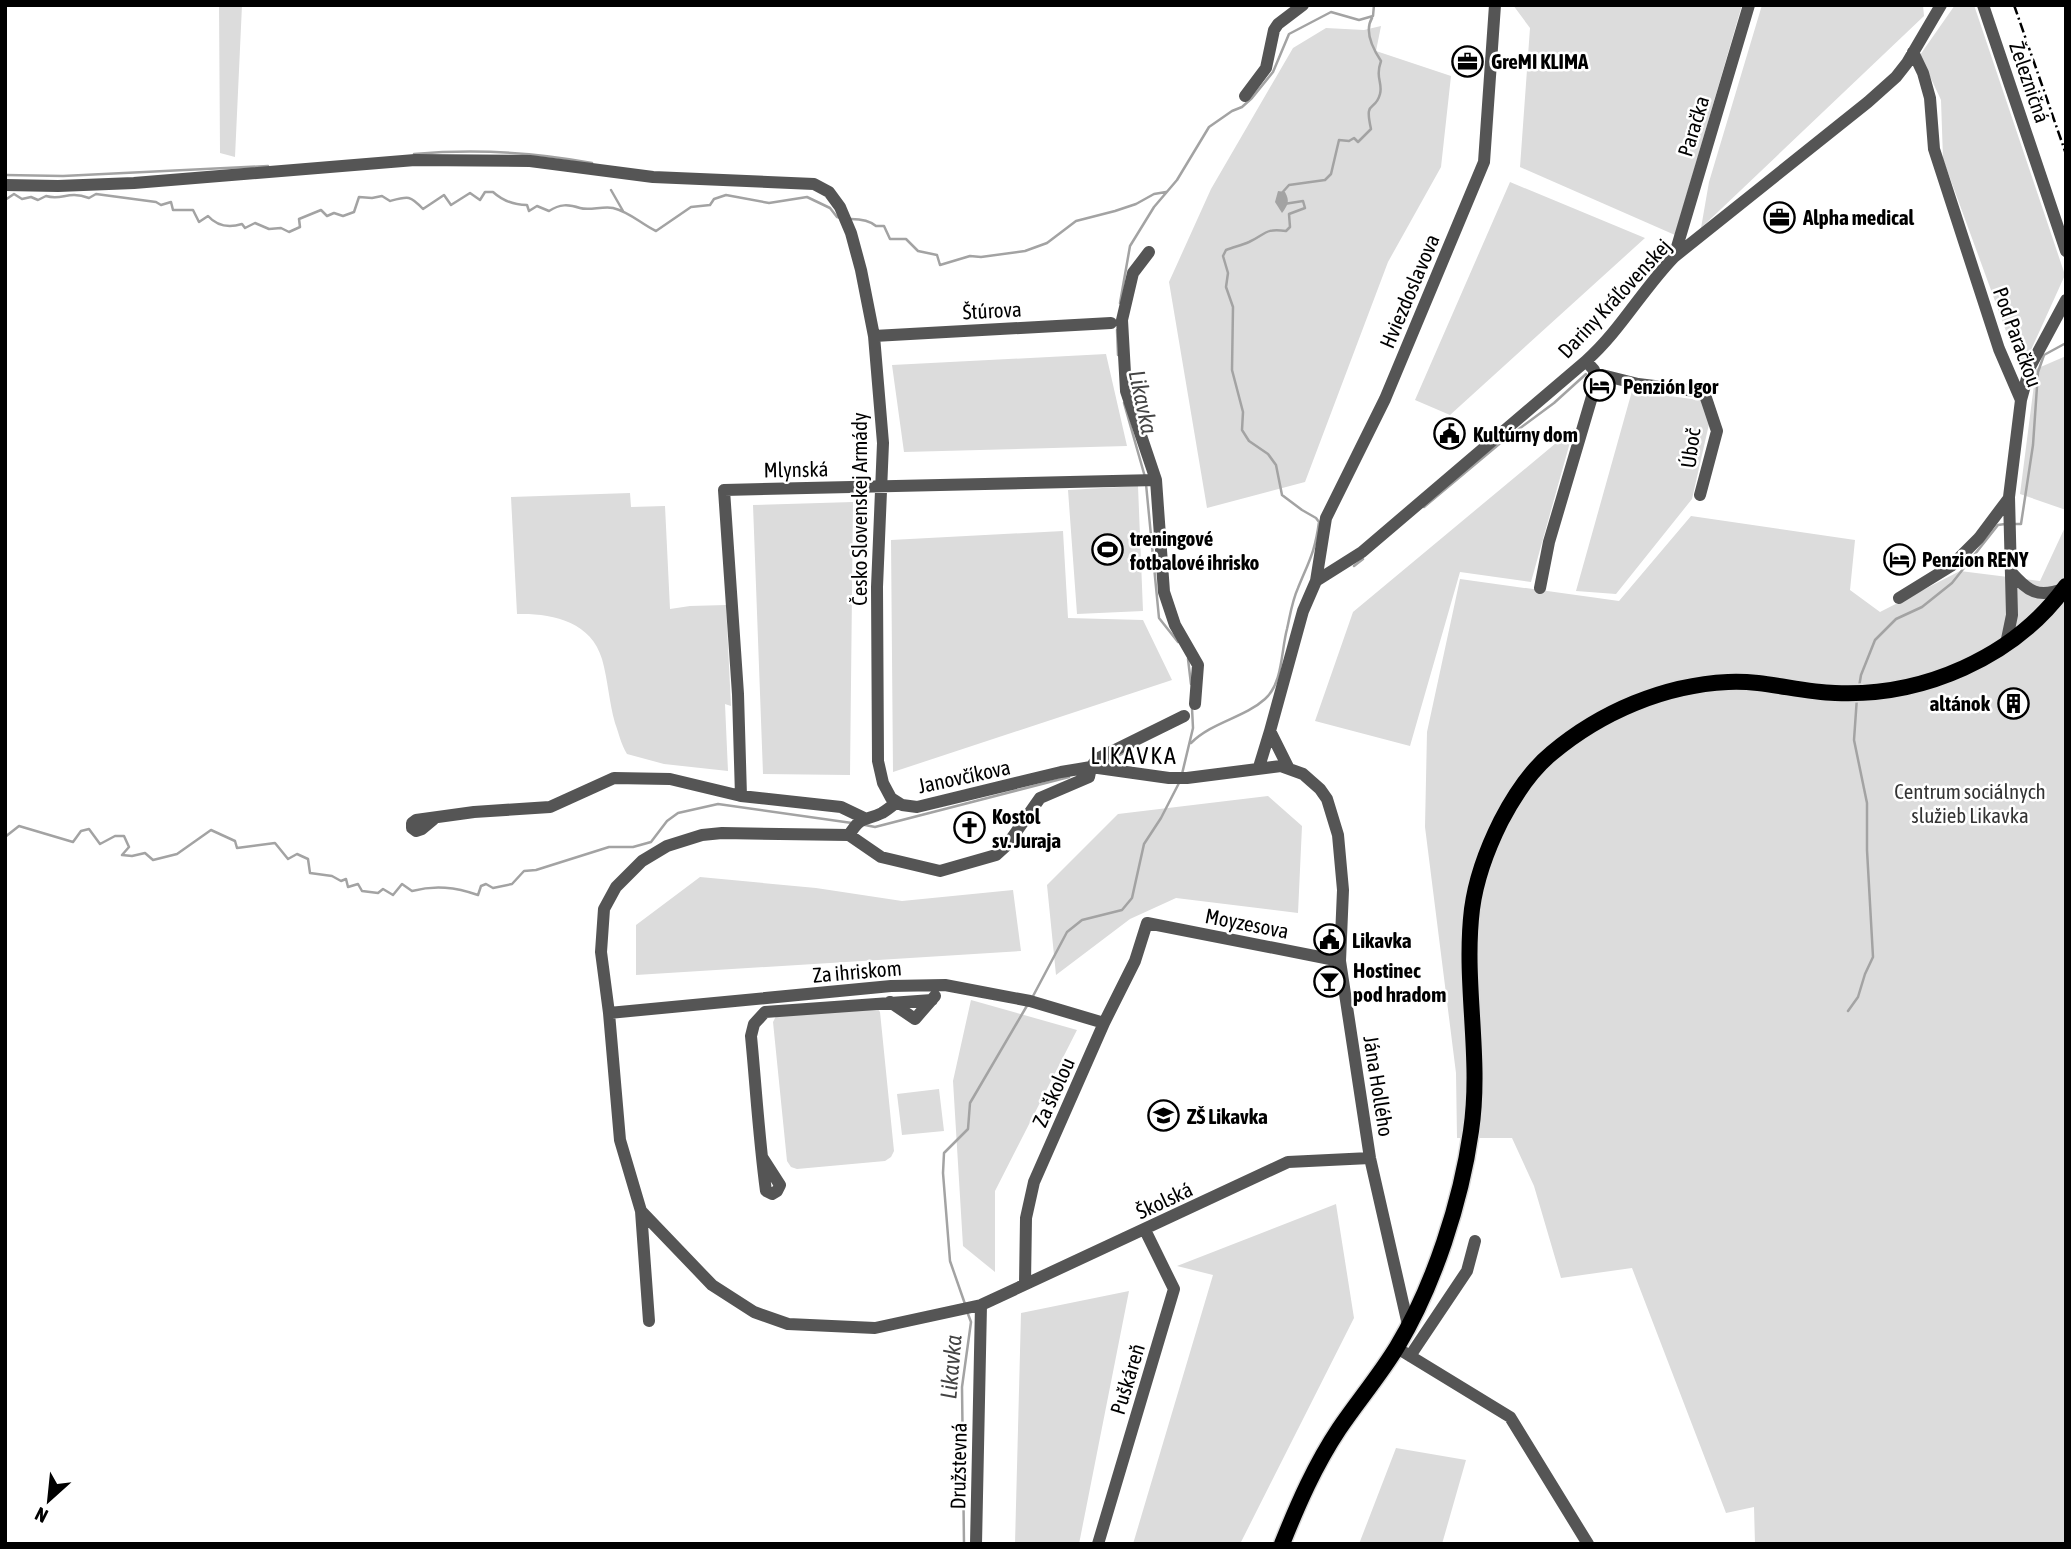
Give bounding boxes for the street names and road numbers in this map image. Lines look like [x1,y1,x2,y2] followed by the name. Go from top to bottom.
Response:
[2005,38,2055,126] street label: Železničná
[1672,93,1714,159] street label: Paračka
[1374,230,1444,352] street label: Hviezdoslavova
[1553,233,1675,363] street label: Dariny Kráľovenskej
[1989,284,2047,390] street label: Pod Paračkou
[962,296,1022,324] street label: Štúrova
[847,412,871,606] street label: Česko Slovenskej Armády
[1675,426,1705,469] street label: Úboč
[763,456,829,482] street label: Mlynská
[916,754,1012,798] street label: Janovčíkova
[1203,903,1291,943] street label: Moyzesova
[811,955,903,987] street label: Za ihriskom
[1359,1034,1399,1138] street label: Jána Hollého
[1027,1054,1079,1130] street label: Za školou
[1132,1177,1196,1223] street label: Školská
[1105,1341,1149,1417] street label: Puškáreň
[945,1422,971,1510] street label: Družstevná

